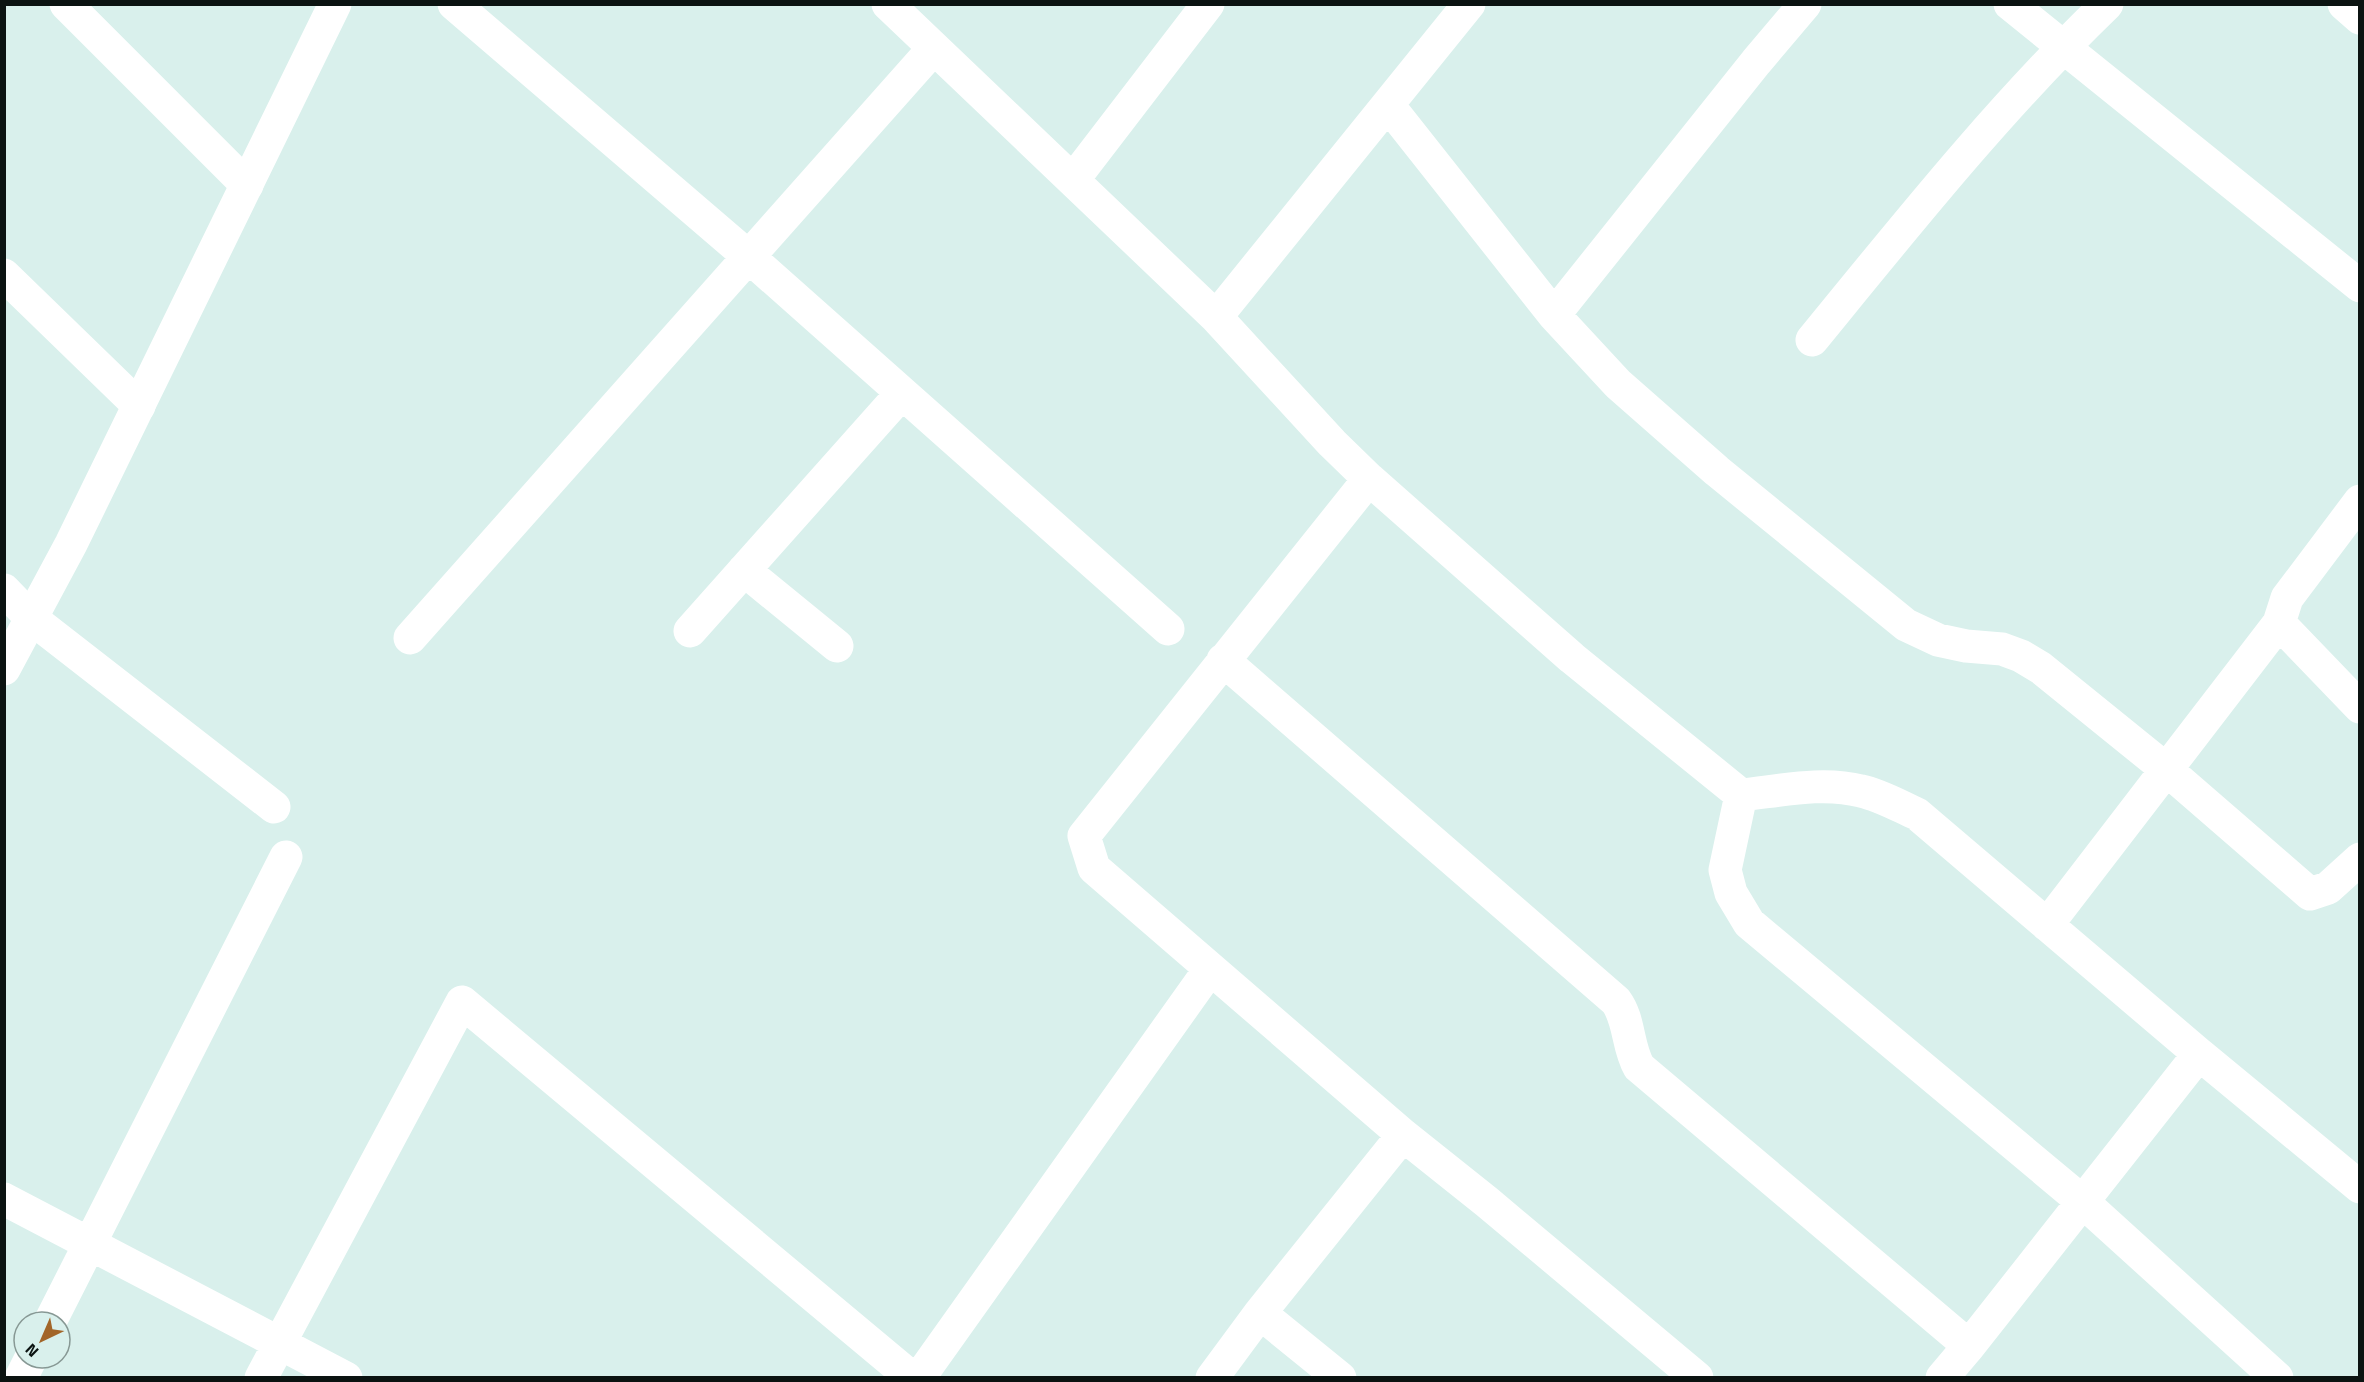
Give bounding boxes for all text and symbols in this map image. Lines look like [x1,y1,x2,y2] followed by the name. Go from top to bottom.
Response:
[12,1310,72,1370] north arrow
[19,1338,44,1363] text: N

